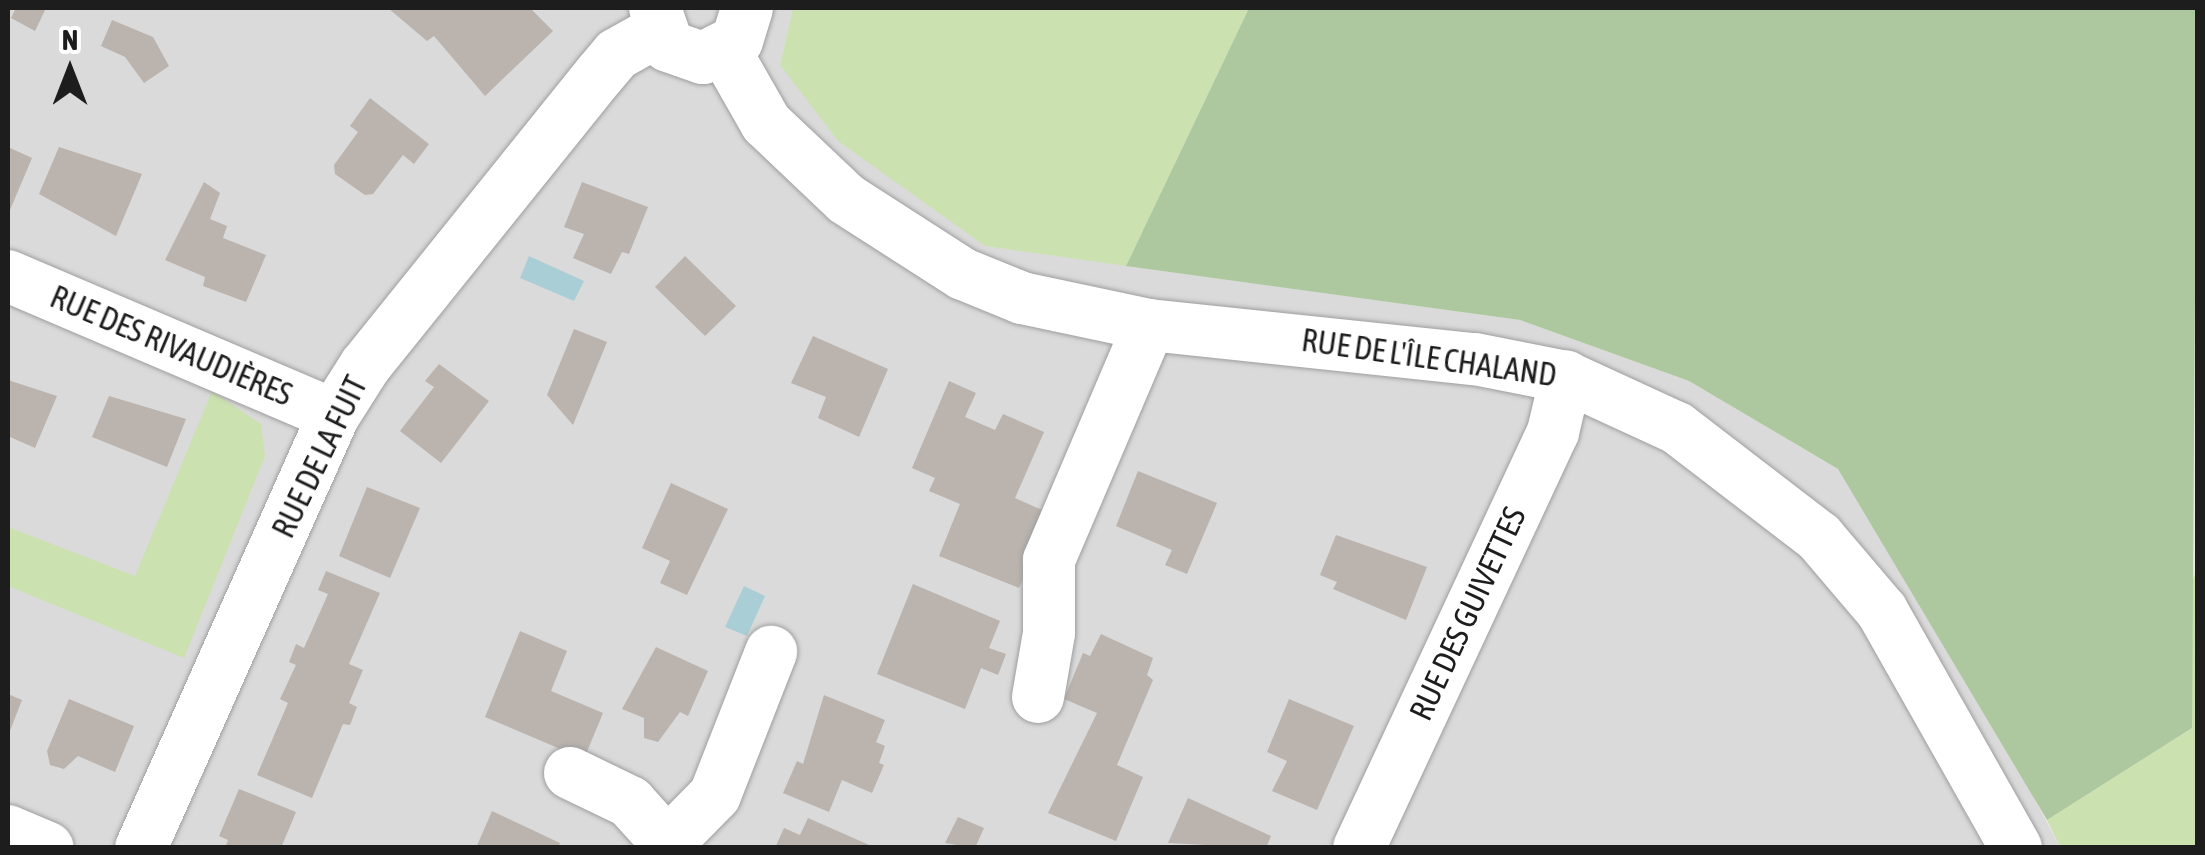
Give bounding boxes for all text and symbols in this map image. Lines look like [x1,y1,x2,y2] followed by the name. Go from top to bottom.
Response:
[20,20,120,120] north arrow
[62,24,78,56] text: N
[44,278,298,414] street label: RUE DES RIVAUDIÈRES
[1299,321,1559,395] street label: RUE DE L'ÎLE CHALAND
[264,370,376,544] street label: RUE DE LA FUIT
[1402,501,1534,727] street label: RUE DES GUIVETTES

